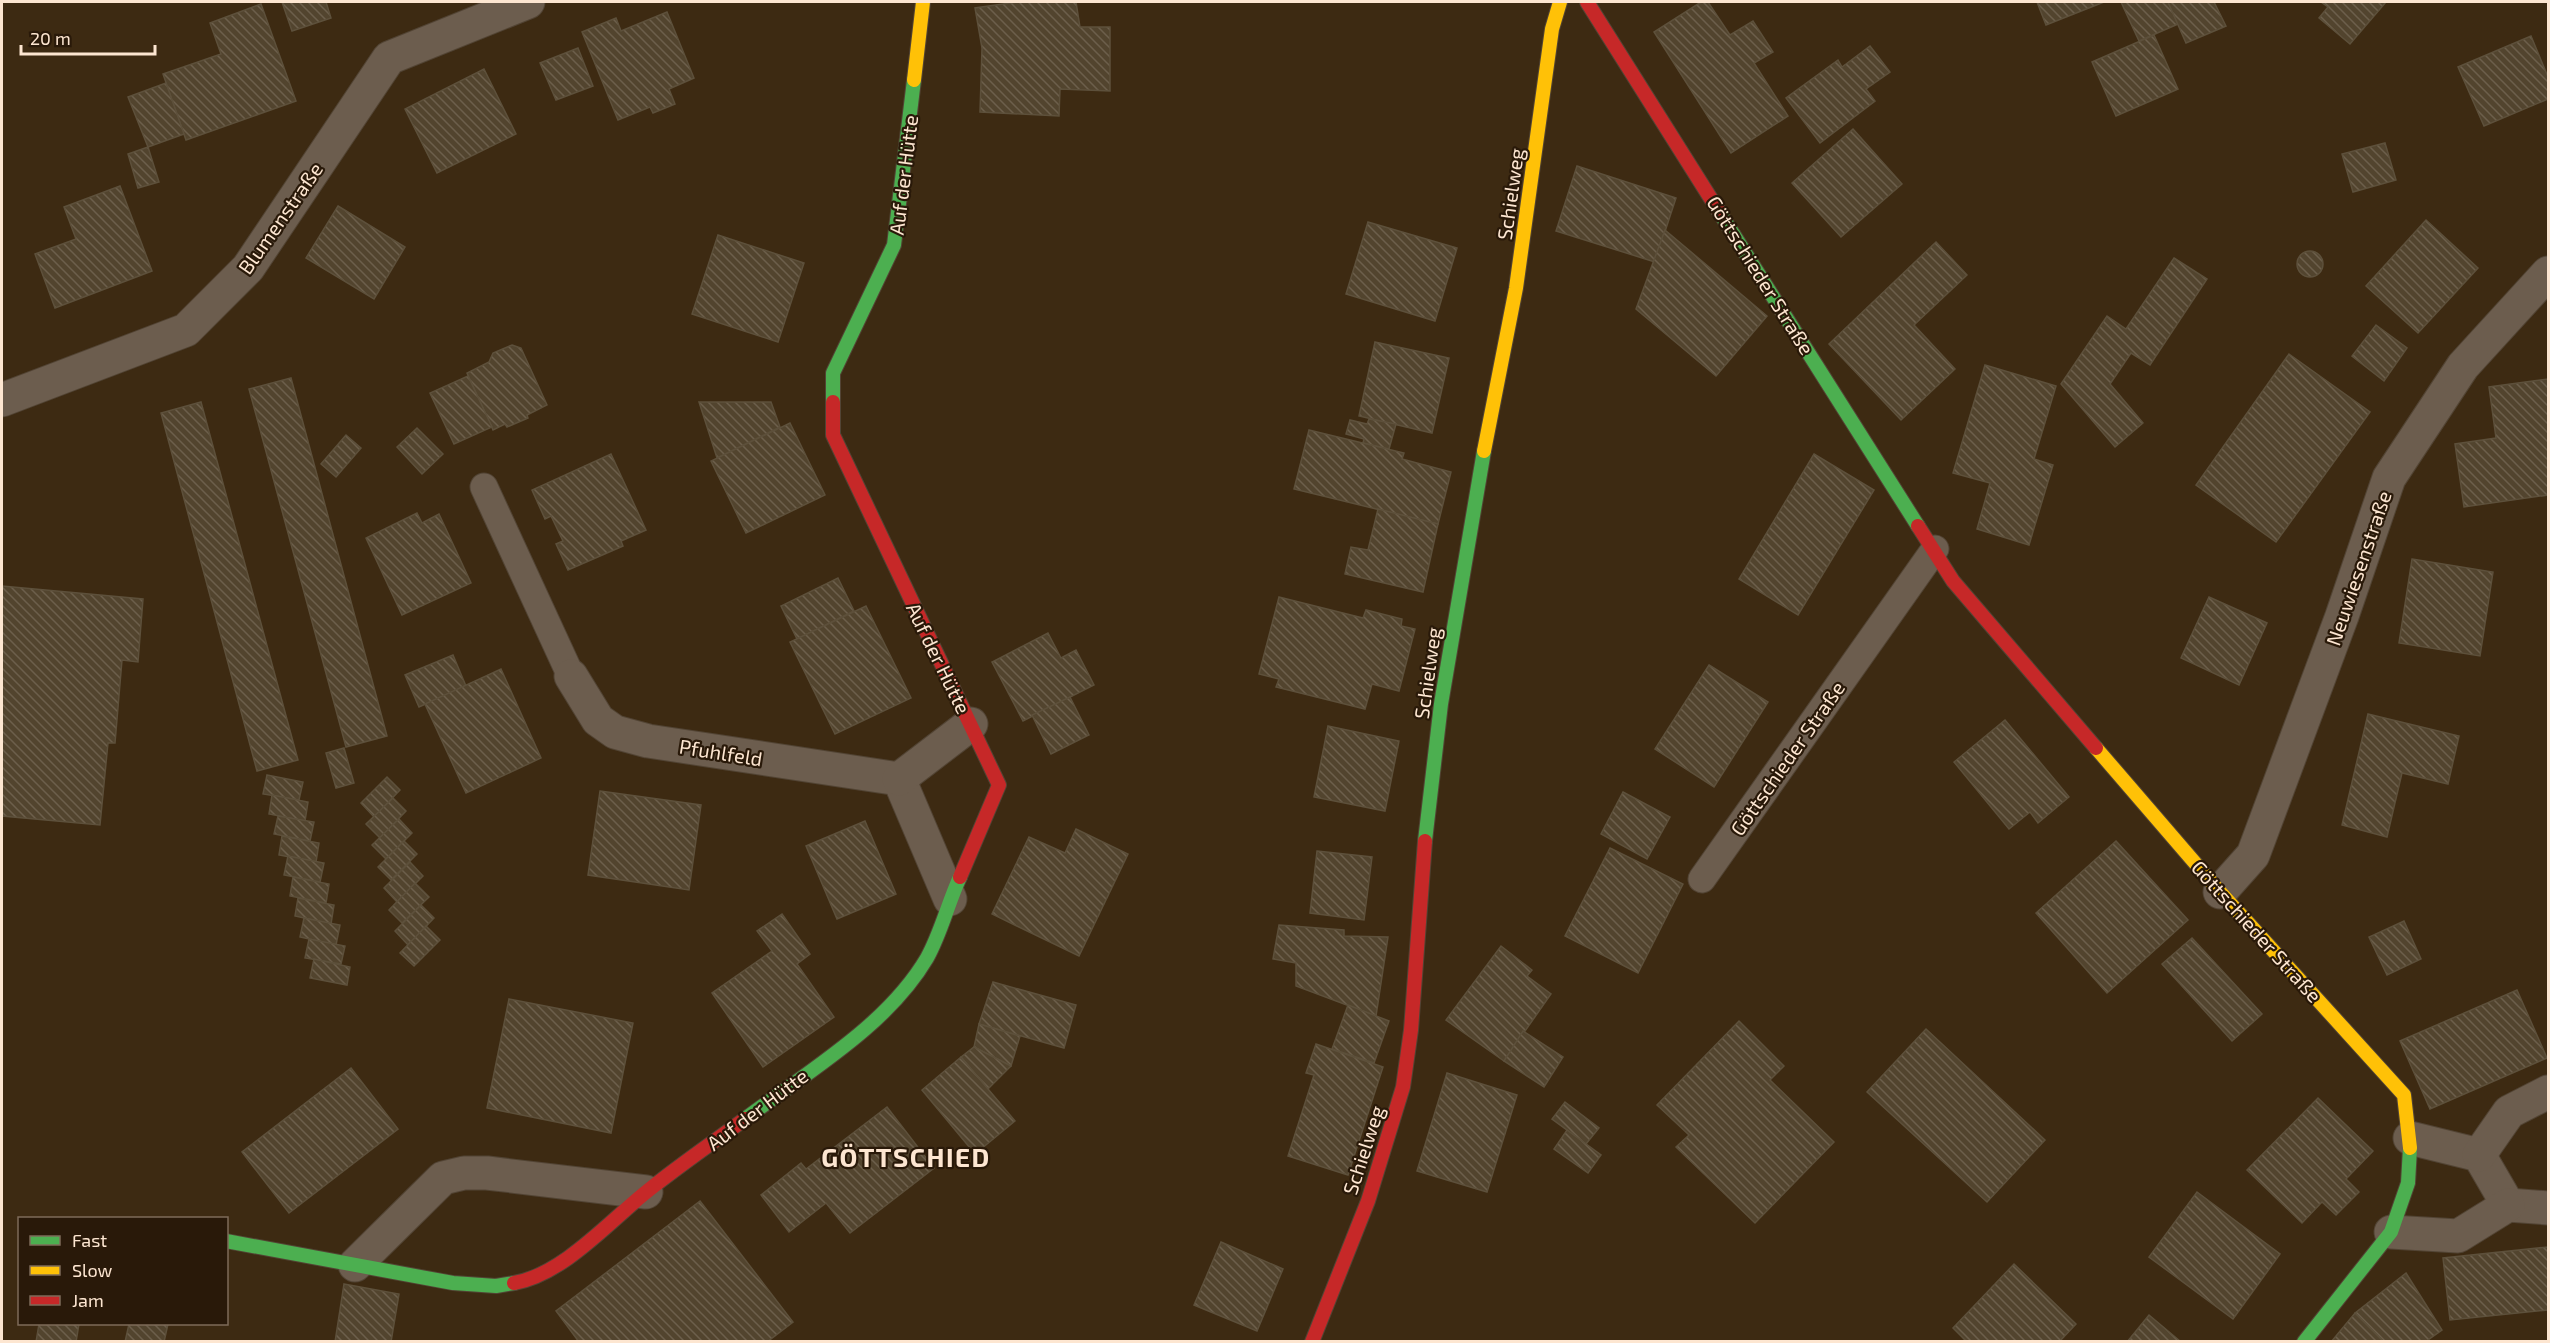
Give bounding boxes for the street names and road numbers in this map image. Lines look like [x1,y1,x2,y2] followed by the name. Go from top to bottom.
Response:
[884,114,922,236] street label: Auf der Hütte
[1492,147,1528,241] street label: Schielweg
[233,158,327,278] street label: Blumenstraße
[1702,191,1820,359] street label: Göttschieder Straße
[2320,488,2396,648] street label: Neuwiesenstraße
[902,599,976,717] street label: Auf der Hütte
[1409,626,1445,720] street label: Schielweg
[1725,676,1849,840] street label: Göttschieder Straße
[678,734,764,770] street label: Pfuhlfeld
[2187,855,2327,1007] street label: Göttschieder Straße
[702,1063,812,1155] street label: Auf der Hütte
[1337,1102,1389,1198] street label: Schielweg

